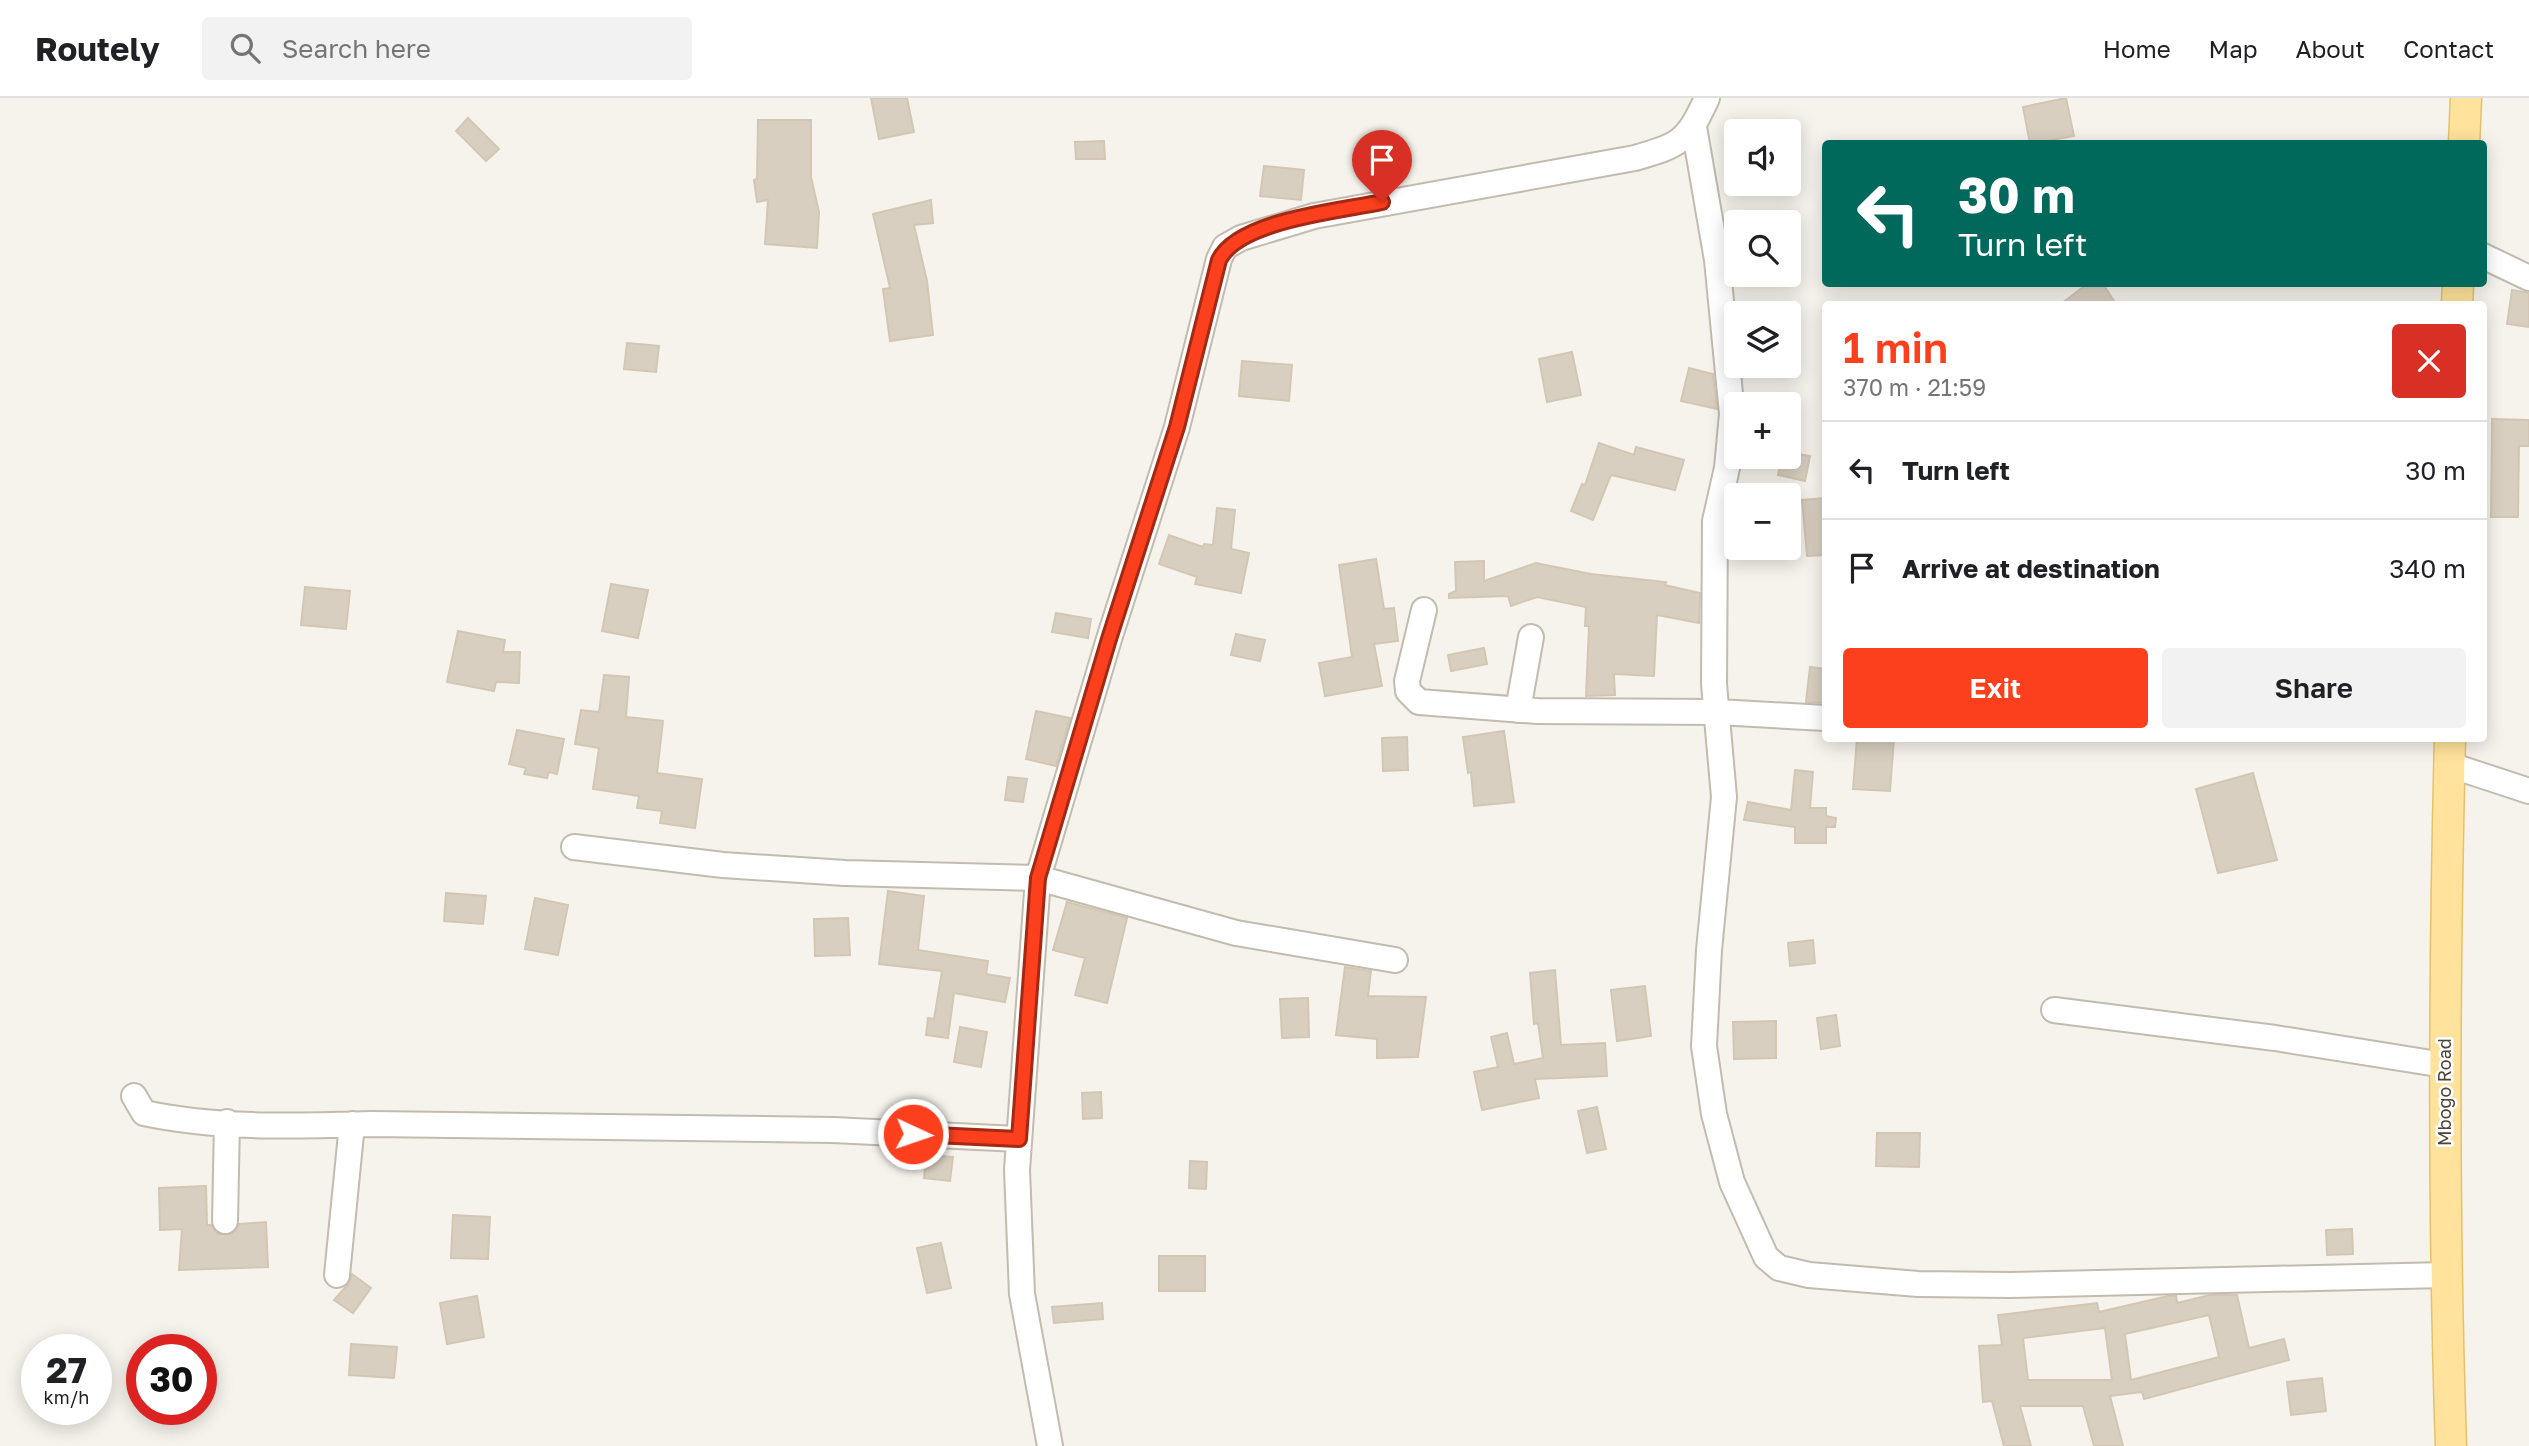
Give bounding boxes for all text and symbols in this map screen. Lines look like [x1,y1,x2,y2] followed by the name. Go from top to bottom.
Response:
[202,17,692,80] search box
[35,29,160,68] text: Routely
[226,29,264,67] icon: search
[282,33,431,64] text: Search here
[2103,34,2171,63] text: Home
[2209,34,2258,63] text: Map
[2296,34,2365,63] text: About
[2403,34,2494,63] text: Contact
[1724,119,1801,560] map controls
[1724,119,1801,196] button: sound
[1352,130,1412,202] pin
[1363,141,1401,179] icon: arrive
[1958,165,2075,224] text: 30 m
[1843,168,1934,259] icon: left
[1724,210,1801,287] button: search
[1958,225,2087,263] text: Turn left
[1724,301,1801,378] button: layers
[1843,322,1948,372] text: 1 min
[2392,324,2466,398] button: close
[1843,373,1986,401] text: 370 m · 21:59
[1724,392,1801,469] button: +
[1843,451,1881,489] icon: left
[1902,455,2010,486] text: Turn left
[2405,455,2466,486] text: 30 m
[1724,483,1801,560] button: −
[1843,549,1881,587] icon: arrive
[1902,553,2160,584] text: Arrive at destination
[2389,553,2466,584] text: 340 m
[1843,648,2148,728] button: Exit
[2162,648,2466,728] button: Share
[2433,1038,2455,1146] street label: Mbogo Road
[876,1097,950,1171] position arrow
[126,1334,217,1425] speed limit sign: 30
[46,1349,87,1391] text: 27
[44,1386,89,1408] text: km/h

